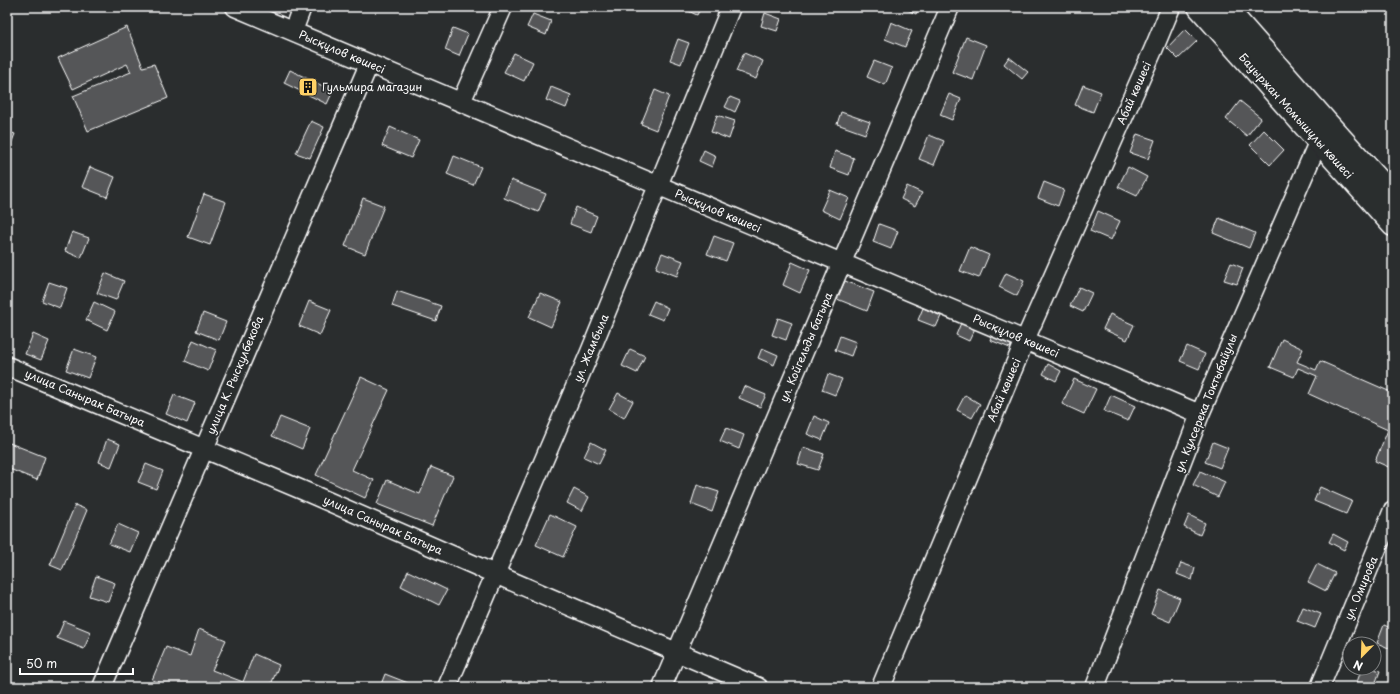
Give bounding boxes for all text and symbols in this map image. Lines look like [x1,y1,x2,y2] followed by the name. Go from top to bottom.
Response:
[296,26,388,77] street label: Рысқұлов көшесі
[1235,49,1358,182] street label: Бауыржан Момышұлы көшесі
[1112,58,1155,127] street label: Абай көшесі
[297,76,319,98] building icon: Гульмира магазин
[322,78,422,95] place label: Гульмира магазин
[672,185,764,236] street label: Рысқұлов көшесі
[775,289,836,404] street label: ул. Койгельды батыра
[970,310,1062,361] street label: Рысқұлов көшесі
[569,311,613,384] street label: ул. Жамбыла
[202,313,267,437] street label: улица К. Рыскулбекова
[1170,331,1241,475] street label: ул. Кулсерека Токтыбайулы
[982,355,1025,424] street label: Абай көшесі
[23,365,148,431] street label: улица Санырак Батыра
[321,491,446,559] street label: улица Санырак Батыра
[1339,553,1382,622] street label: ул. Омирова
[1342,636,1382,676] north arrow
[20,650,133,676] scale bar
[26,654,57,672] text: 50 m
[1350,656,1365,675] text: N

